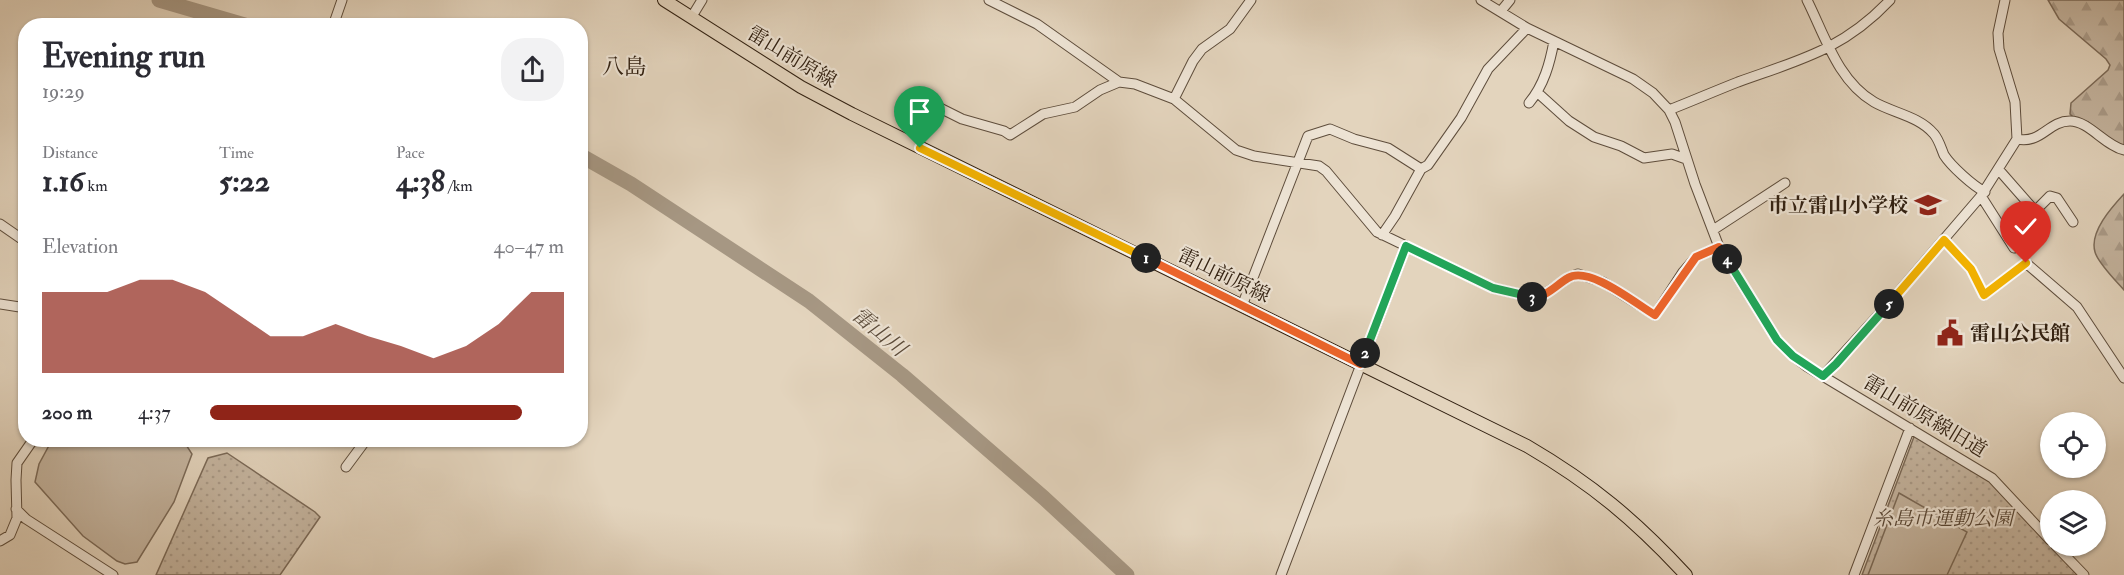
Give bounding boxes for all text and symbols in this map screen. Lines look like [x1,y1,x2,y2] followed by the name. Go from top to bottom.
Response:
[743,21,841,93] street label: 雷山前原線
[42,36,205,77] text: Evening run
[501,38,564,101] button: share
[602,53,646,81] district label: 八島
[42,79,85,104] text: 19:29
[894,86,945,148] pin
[903,95,936,128] icon: arrive
[42,143,98,163] text: Distance
[219,143,254,163] text: Time
[396,143,425,163] text: Pace
[42,163,84,200] text: 1.16
[219,163,270,200] text: 5:22
[396,163,445,200] text: 4:38
[84,176,108,196] text: km
[445,176,473,196] text: /km
[1913,190,1943,220] school or university icon: 市立雷山小学校
[1768,193,1908,218] place label: 市立雷山小学校
[2000,201,2051,263] pin
[2009,210,2042,243] icon: check
[42,234,118,259] text: Elevation
[494,234,564,259] text: 40–47 m
[1174,242,1274,308] street label: 雷山前原線
[1131,243,1161,273] pin: 1
[1712,244,1742,274] pin: 4
[1143,248,1149,268] text: 1
[1723,249,1731,269] text: 4
[1517,282,1547,312] pin: 3
[1529,287,1535,307] text: 3
[1874,289,1904,319] pin: 5
[1885,294,1893,314] text: 5
[846,301,913,364] water label: 雷山川
[1935,318,1965,348] public building icon: 雷山公民館
[1970,321,2070,346] place label: 雷山公民館
[1350,338,1380,368] pin: 2
[1361,343,1369,363] text: 2
[1859,369,1991,463] street label: 雷山前原線旧道
[42,400,92,425] text: 200 m
[138,400,171,425] text: 4:37
[2040,412,2106,556] map controls
[2040,412,2106,478] button: locate
[2040,490,2106,556] button: layers
[1873,506,2016,531] park label: 糸島市運動公園

